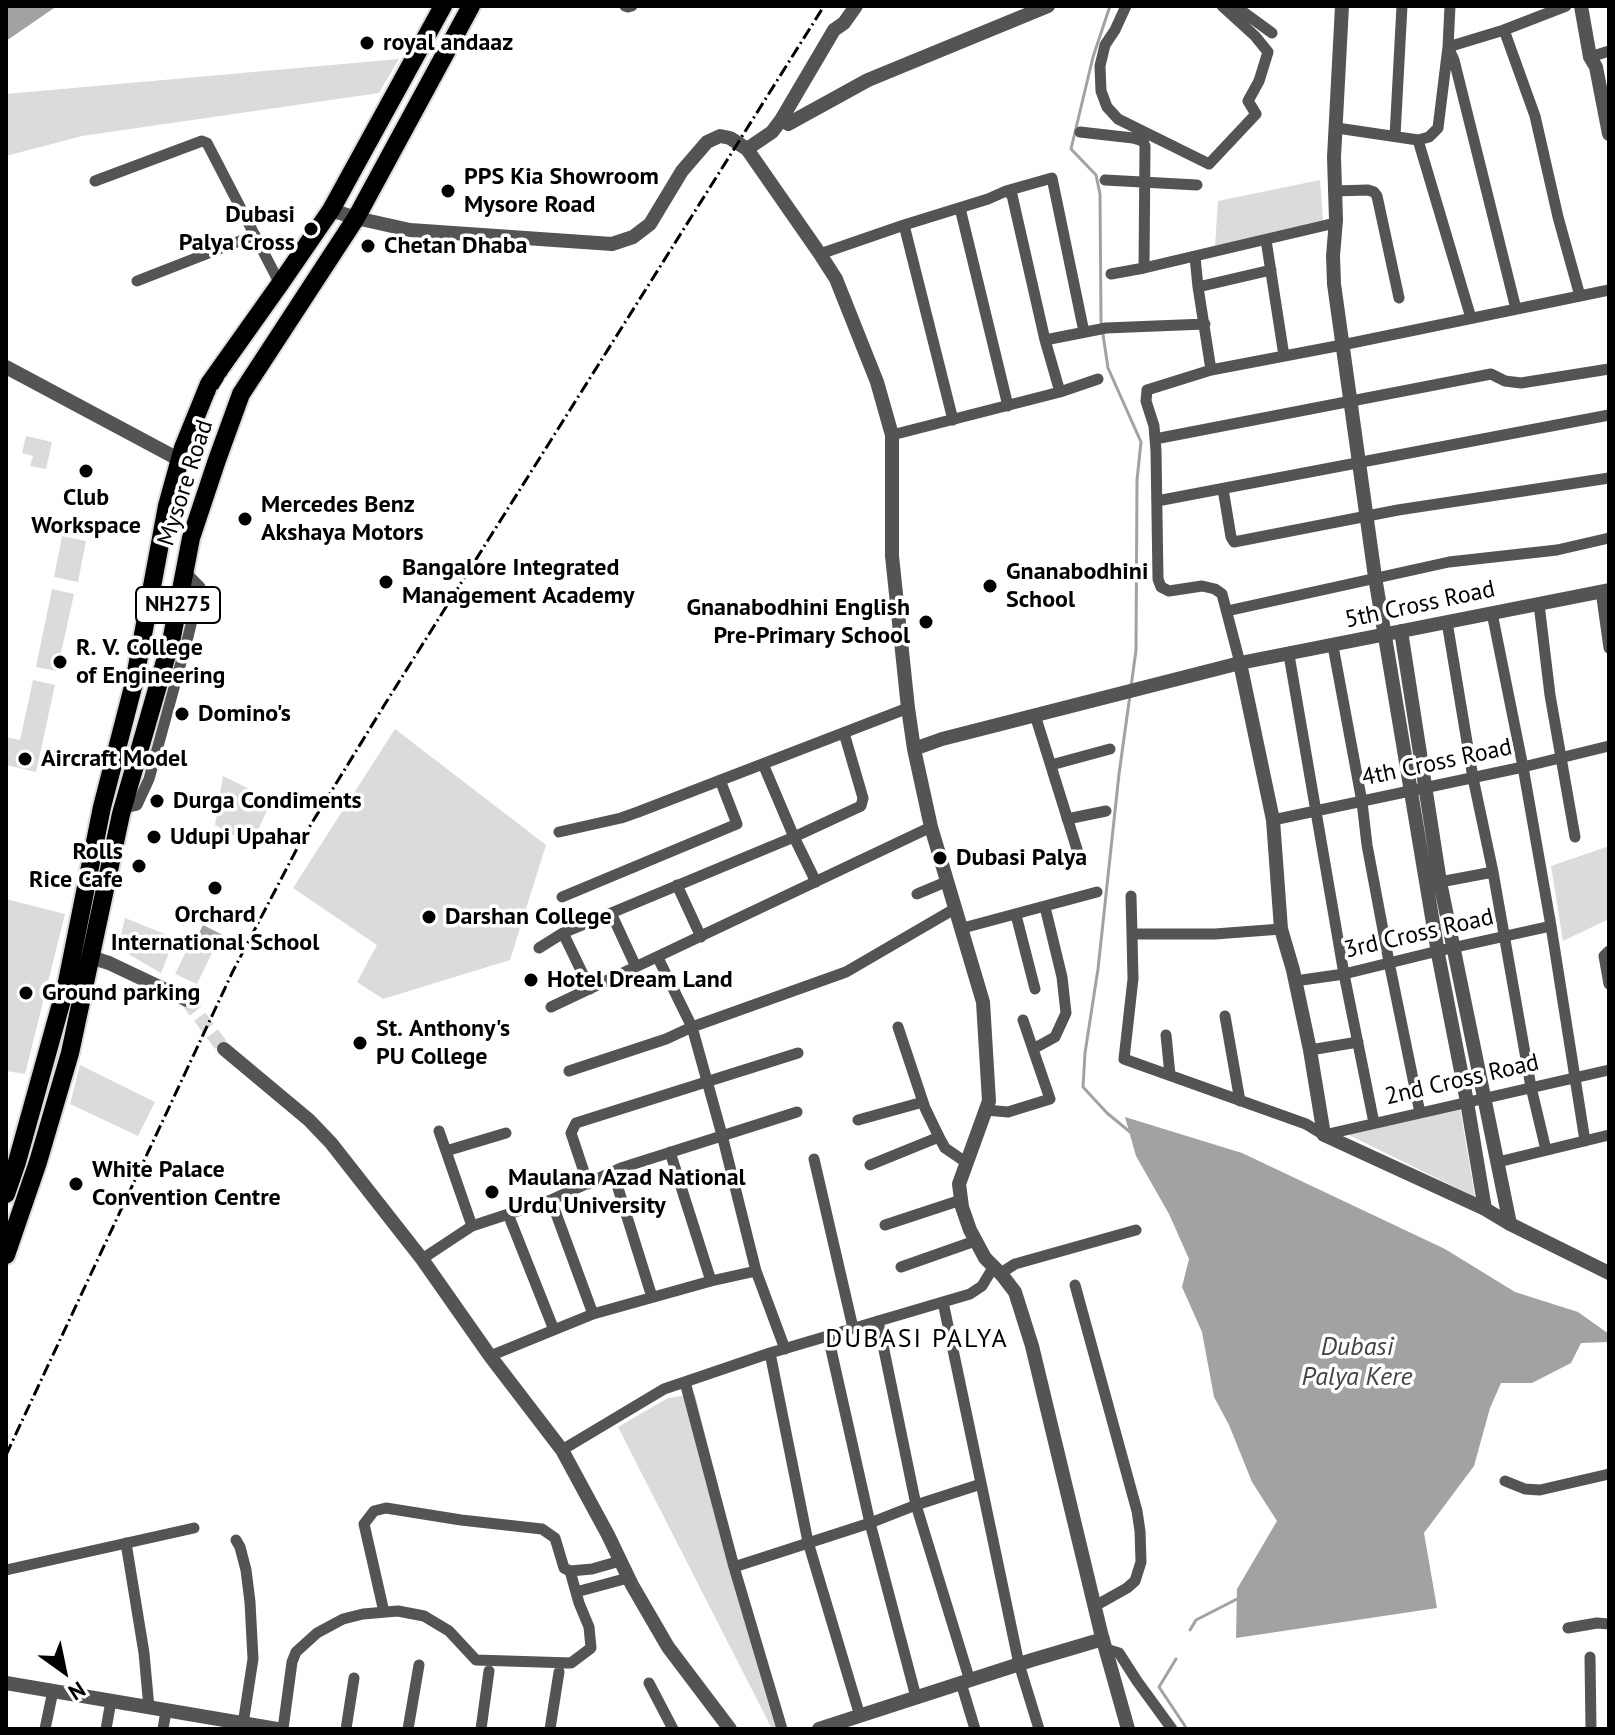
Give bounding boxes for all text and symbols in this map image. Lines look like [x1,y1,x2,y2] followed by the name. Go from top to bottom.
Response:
[383,29,513,57] place label: royal andaaz
[358,34,376,52] marker: royal andaaz
[464,163,659,219] place label: PPS Kia Showroom Mysore Road
[439,182,457,200] marker: PPS Kia Showroom Mysore Road
[179,201,295,257] place label: Dubasi Palya Cross
[302,220,320,238] marker: Dubasi Palya Cross
[384,232,527,260] place label: Chetan Dhaba
[359,237,377,255] marker: Chetan Dhaba
[152,416,220,550] street label: Mysore Road
[77,462,95,480] marker: Club Workspace
[31,484,141,540] place label: Club Workspace
[261,491,424,547] place label: Mercedes Benz Akshaya Motors
[236,510,254,528] marker: Mercedes Benz Akshaya Motors
[402,554,634,610] place label: Bangalore Integrated Management Academy
[1006,558,1148,614] place label: Gnanabodhini School
[377,573,395,591] marker: Bangalore Integrated Management Academy
[1342,575,1498,635] street label: 5th Cross Road
[981,577,999,595] marker: Gnanabodhini School
[136,587,220,623] road number: NH275
[686,594,910,650] place label: Gnanabodhini English Pre-Primary School
[917,613,935,631] marker: Gnanabodhini English Pre-Primary School
[76,634,225,690] place label: R. V. College of Engineering
[51,653,69,671] marker: R. V. College of Engineering
[198,700,291,728] place label: Domino's
[173,705,191,723] marker: Domino's
[1359,733,1515,793] street label: 4th Cross Road
[41,745,187,773] place label: Aircraft Model
[16,750,34,768] marker: Aircraft Model
[173,787,362,815] place label: Durga Condiments
[148,792,166,810] marker: Durga Condiments
[170,823,310,851] place label: Udupi Upahar
[145,828,163,846] marker: Udupi Upahar
[29,838,123,894] place label: Rolls Rice Cafe
[956,844,1087,872] place label: Dubasi Palya
[931,849,949,867] marker: Dubasi Palya
[130,857,148,875] marker: Rolls Rice Cafe
[206,879,224,897] marker: Orchard International School
[111,901,319,957] place label: Orchard International School
[445,903,612,931] place label: Darshan College
[1342,903,1496,965] street label: 3rd Cross Road
[420,908,438,926] marker: Darshan College
[547,966,733,994] place label: Hotel Dream Land
[522,971,540,989] marker: Hotel Dream Land
[42,979,200,1007] place label: Ground parking
[17,984,35,1002] marker: Ground parking
[376,1015,510,1071] place label: St. Anthony's PU College
[351,1034,369,1052] marker: St. Anthony's PU College
[1382,1048,1542,1112] street label: 2nd Cross Road
[92,1156,281,1212] place label: White Palace Convention Centre
[508,1164,746,1220] place label: Maulana Azad National Urdu University
[67,1175,85,1193] marker: White Palace Convention Centre
[483,1183,501,1201] marker: Maulana Azad National Urdu University
[825,1324,1009,1356] district label: DUBASI PALYA
[1302,1332,1412,1394] water label: Dubasi Palya Kere
[24,1631,104,1711] north arrow
[63,1675,91,1707] text: N

